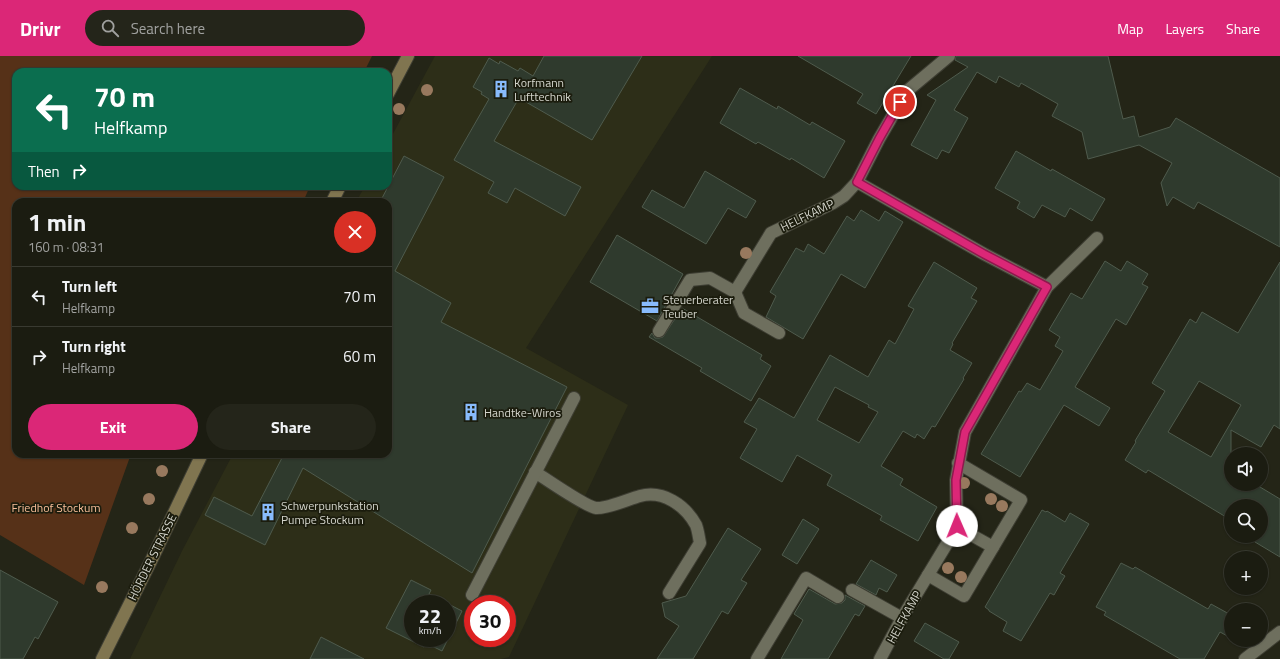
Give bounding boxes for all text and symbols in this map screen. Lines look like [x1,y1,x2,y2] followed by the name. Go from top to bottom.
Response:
[85,10,365,46] search box
[20,14,61,43] text: Drivr
[99,17,121,39] icon: search
[131,17,205,40] text: Search here
[1117,18,1143,39] text: Map
[1165,18,1204,39] text: Layers
[1226,18,1260,39] text: Share
[514,73,571,106] place label: Korfmann Lufttechnik
[94,75,155,118] text: 70 m
[491,79,511,99] building icon: Korfmann Lufttechnik
[28,84,80,136] icon: left
[883,85,917,119] pin
[889,91,911,113] icon: arrive
[94,114,167,141] text: Helfkamp
[28,160,60,183] text: Then
[68,160,90,182] icon: right
[777,194,837,236] street label: HELFKAMP
[28,204,86,240] text: 1 min
[334,211,376,253] button: close
[28,237,104,257] text: 160 m · 08:31
[62,275,117,298] text: Turn left
[343,285,376,308] text: 70 m
[28,286,50,308] icon: left
[663,290,733,323] place label: Steuerberater Teuber
[640,296,660,316] office icon: Steuerberater Teuber
[62,298,115,318] text: Helfkamp
[62,335,126,358] text: Turn right
[343,345,376,368] text: 60 m
[28,346,50,368] icon: right
[62,358,115,378] text: Helfkamp
[461,402,481,422] building icon: Handtke-Wiros
[484,403,561,422] place label: Handtke-Wiros
[28,404,198,450] button: Exit
[206,404,376,450] button: Share
[1224,447,1268,647] map controls
[1224,447,1268,491] button: sound
[281,496,379,529] place label: Schwerpunkstation Pumpe Stockum
[12,498,100,517] park label: Friedhof Stockum
[1224,499,1268,543] button: search
[258,502,278,522] building icon: Schwerpunkstation Pumpe Stockum
[936,505,978,547] position arrow
[123,510,181,604] street label: HÖRDER STRASSE
[1224,551,1268,595] button: +
[882,587,926,647] street label: HELFKAMP
[464,595,516,647] speed limit sign: 30
[419,600,441,631] text: 22
[1224,603,1268,647] button: −
[419,623,441,638] text: km/h

